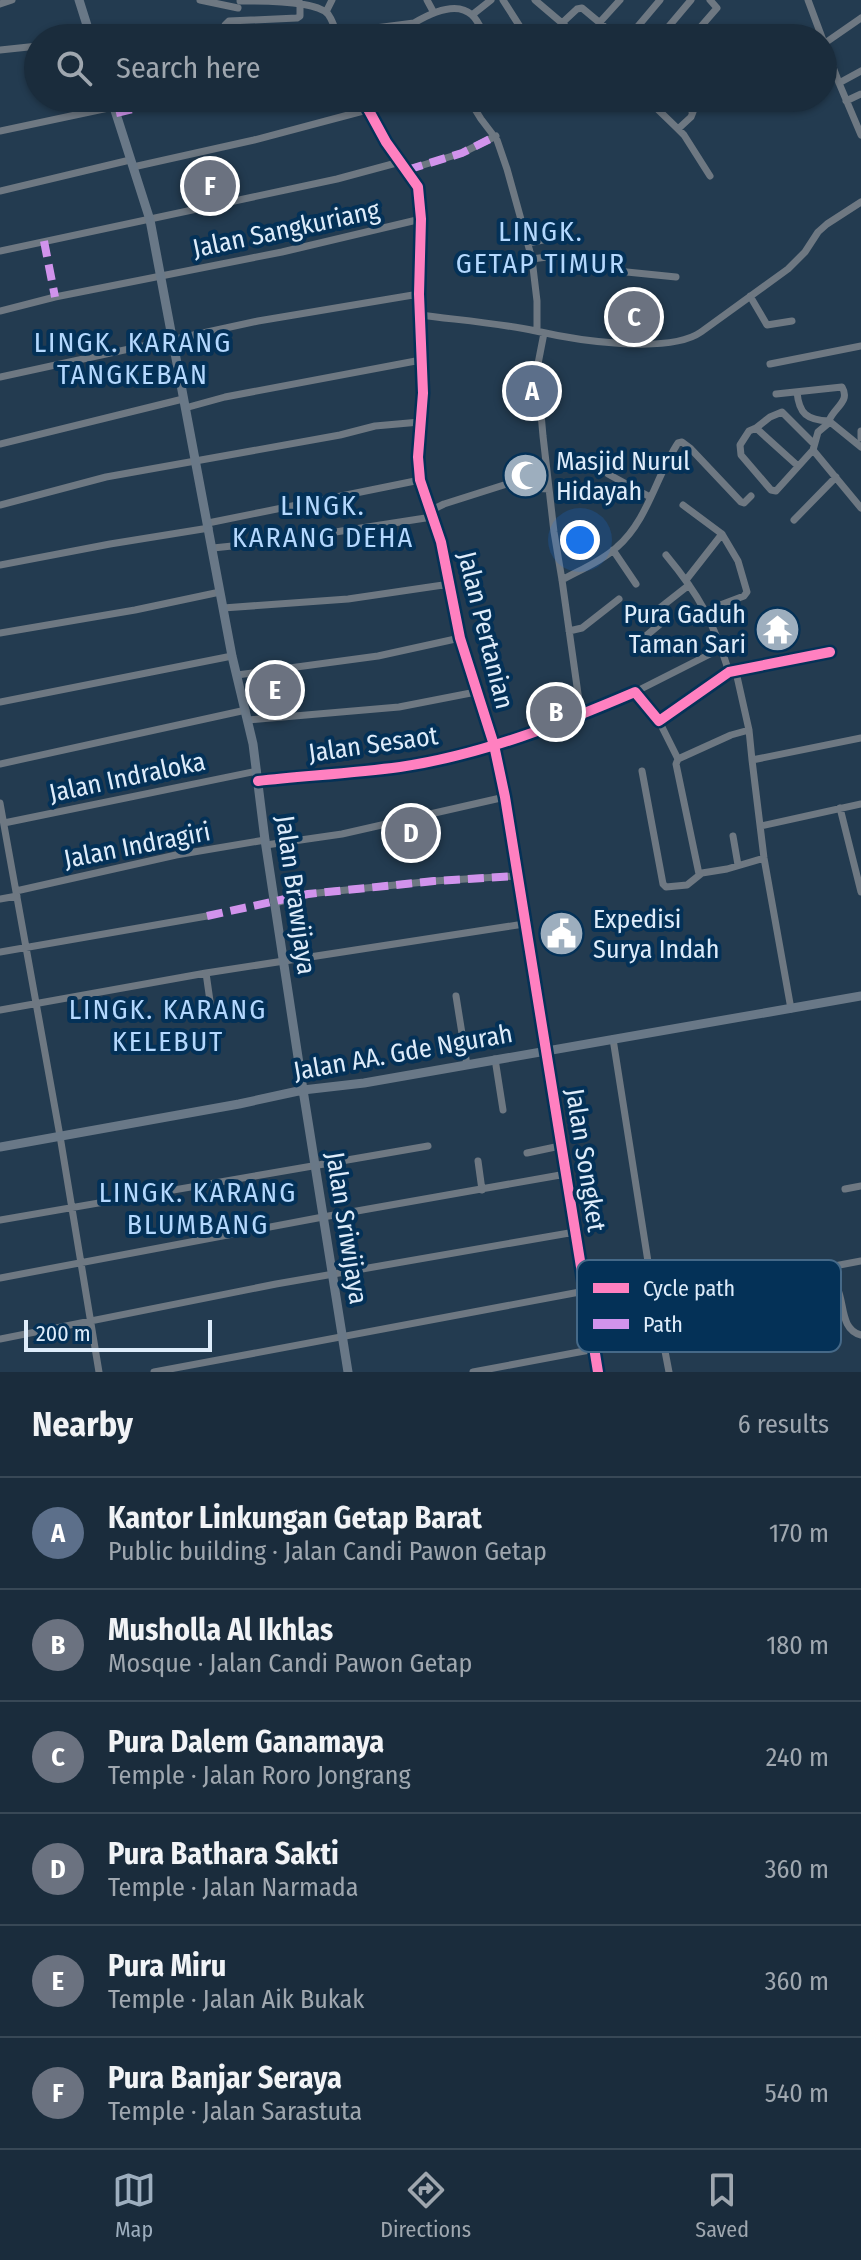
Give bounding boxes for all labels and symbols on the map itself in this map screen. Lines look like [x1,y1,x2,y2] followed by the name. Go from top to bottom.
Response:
[184,156,236,216] pin: F
[190,194,383,264] street label: Jalan Sangkuriang
[456,215,626,280] district label: LINGK. GETAP TIMUR
[608,287,660,347] pin: C
[34,326,232,391] district label: LINGK. KARANG TANGKEBAN
[506,361,558,421] pin: A
[556,446,690,507] place label: Masjid Nurul Hidayah
[501,452,549,500] mosque icon: Masjid Nurul Hidayah
[232,489,414,554] district label: LINGK. KARANG DEHA
[560,520,600,560] your location
[451,548,520,712] street label: Jalan Pertanian
[623,599,746,660] place label: Pura Gaduh Taman Sari
[753,605,801,653] temple icon: Pura Gaduh Taman Sari
[249,660,301,720] pin: E
[530,682,582,742] pin: B
[306,720,440,769] street label: Jalan Sesaot
[46,746,208,809] street label: Jalan Indraloka
[385,803,437,863] pin: D
[269,813,322,977] street label: Jalan Brawijaya
[61,816,213,875] street label: Jalan Indragiri
[593,904,720,965] place label: Expedisi Surya Indah
[538,910,586,958] public building icon: Expedisi Surya Indah
[69,993,267,1058] district label: LINGK. KARANG KELEBUT
[291,1018,515,1087] street label: Jalan AA. Gde Ngurah
[559,1086,612,1234] street label: Jalan Songket
[319,1150,374,1306] street label: Jalan Sriwijaya
[99,1176,297,1241] district label: LINGK. KARANG BLUMBANG
[577,1260,841,1352] legend
[643,1275,735,1302] text: Cycle path
[643,1311,683,1338] text: Path
[24,1316,212,1352] scale bar

